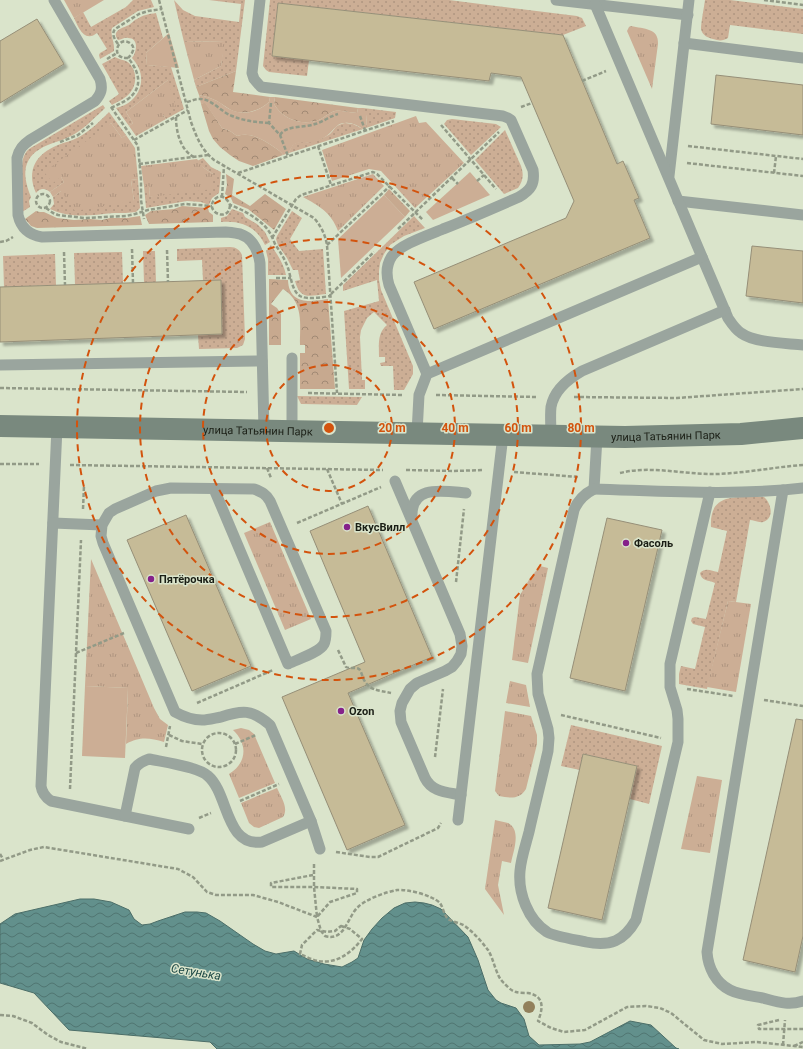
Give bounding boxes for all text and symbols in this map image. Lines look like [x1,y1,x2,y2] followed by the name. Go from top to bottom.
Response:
[322,421,336,435] centre of rings
[378,421,406,435] text: 20 m
[441,421,469,435] text: 40 m
[504,421,532,435] text: 60 m
[567,421,595,435] text: 80 m
[203,423,313,438] street label: улица Татьянин Парк
[611,428,721,444] street label: улица Татьянин Парк
[355,521,405,534] place label: ВкусВилл
[342,522,352,532] marker: ВкусВилл
[634,537,673,550] place label: Фасоль
[621,538,631,548] marker: Фасоль
[159,573,215,586] place label: Пятёрочка
[146,574,156,584] marker: Пятёрочка
[349,705,374,718] place label: Ozon
[336,706,346,716] marker: Ozon
[170,961,222,983] water label: Сетунька

